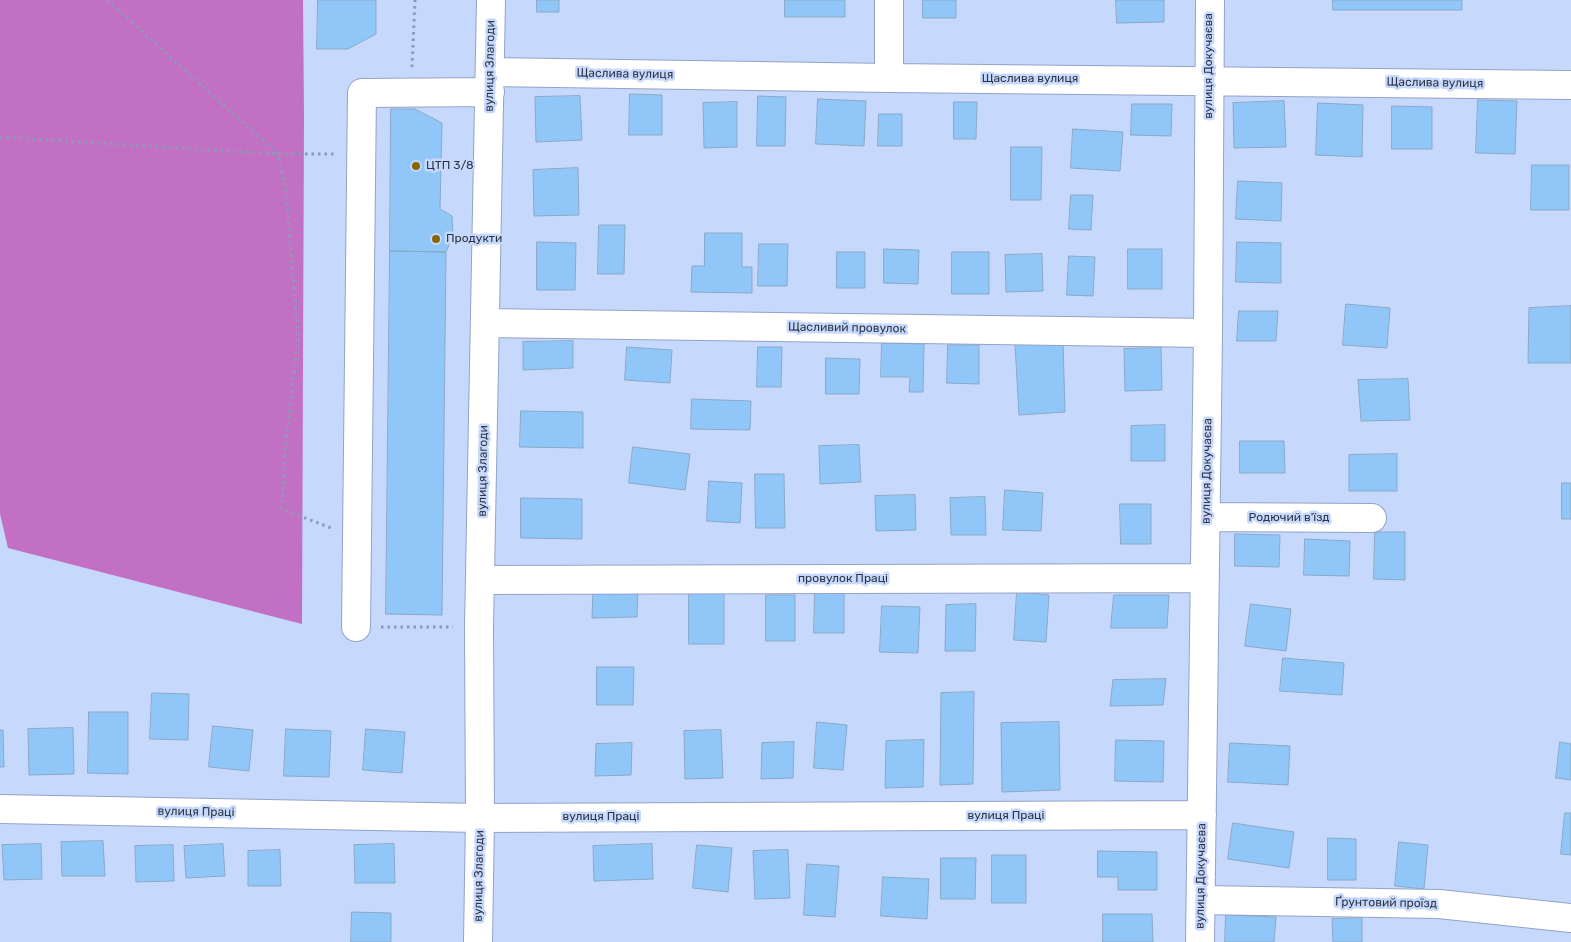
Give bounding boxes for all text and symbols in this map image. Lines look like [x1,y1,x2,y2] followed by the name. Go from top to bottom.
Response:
[1202,13,1216,119] street label: вулиця Докучаєва
[482,20,498,112] street label: вулиця Злагоди
[577,66,673,82] street label: Щаслива вулиця
[982,72,1078,86] street label: Щаслива вулиця
[1387,75,1483,91] street label: Щаслива вулиця
[426,159,474,173] place label: ЦТП 3/8
[410,160,422,172] marker: ЦТП 3/8
[446,232,502,246] place label: Продукти
[430,233,442,245] marker: Продукти
[788,320,906,336] street label: Щасливий провулок
[1199,418,1215,524] street label: вулиця Докучаєва
[475,425,491,517] street label: вулиця Злагоди
[1248,511,1330,525] street label: Родючий в'їзд
[798,572,888,586] street label: провулок Праці
[157,804,235,820] street label: вулиця Праці
[968,809,1044,823] street label: вулиця Праці
[563,810,639,824] street label: вулиця Праці
[1193,823,1209,929] street label: вулиця Докучаєва
[471,830,487,922] street label: вулиця Злагоди
[1335,895,1437,911] street label: Ґрунтовий проїзд

